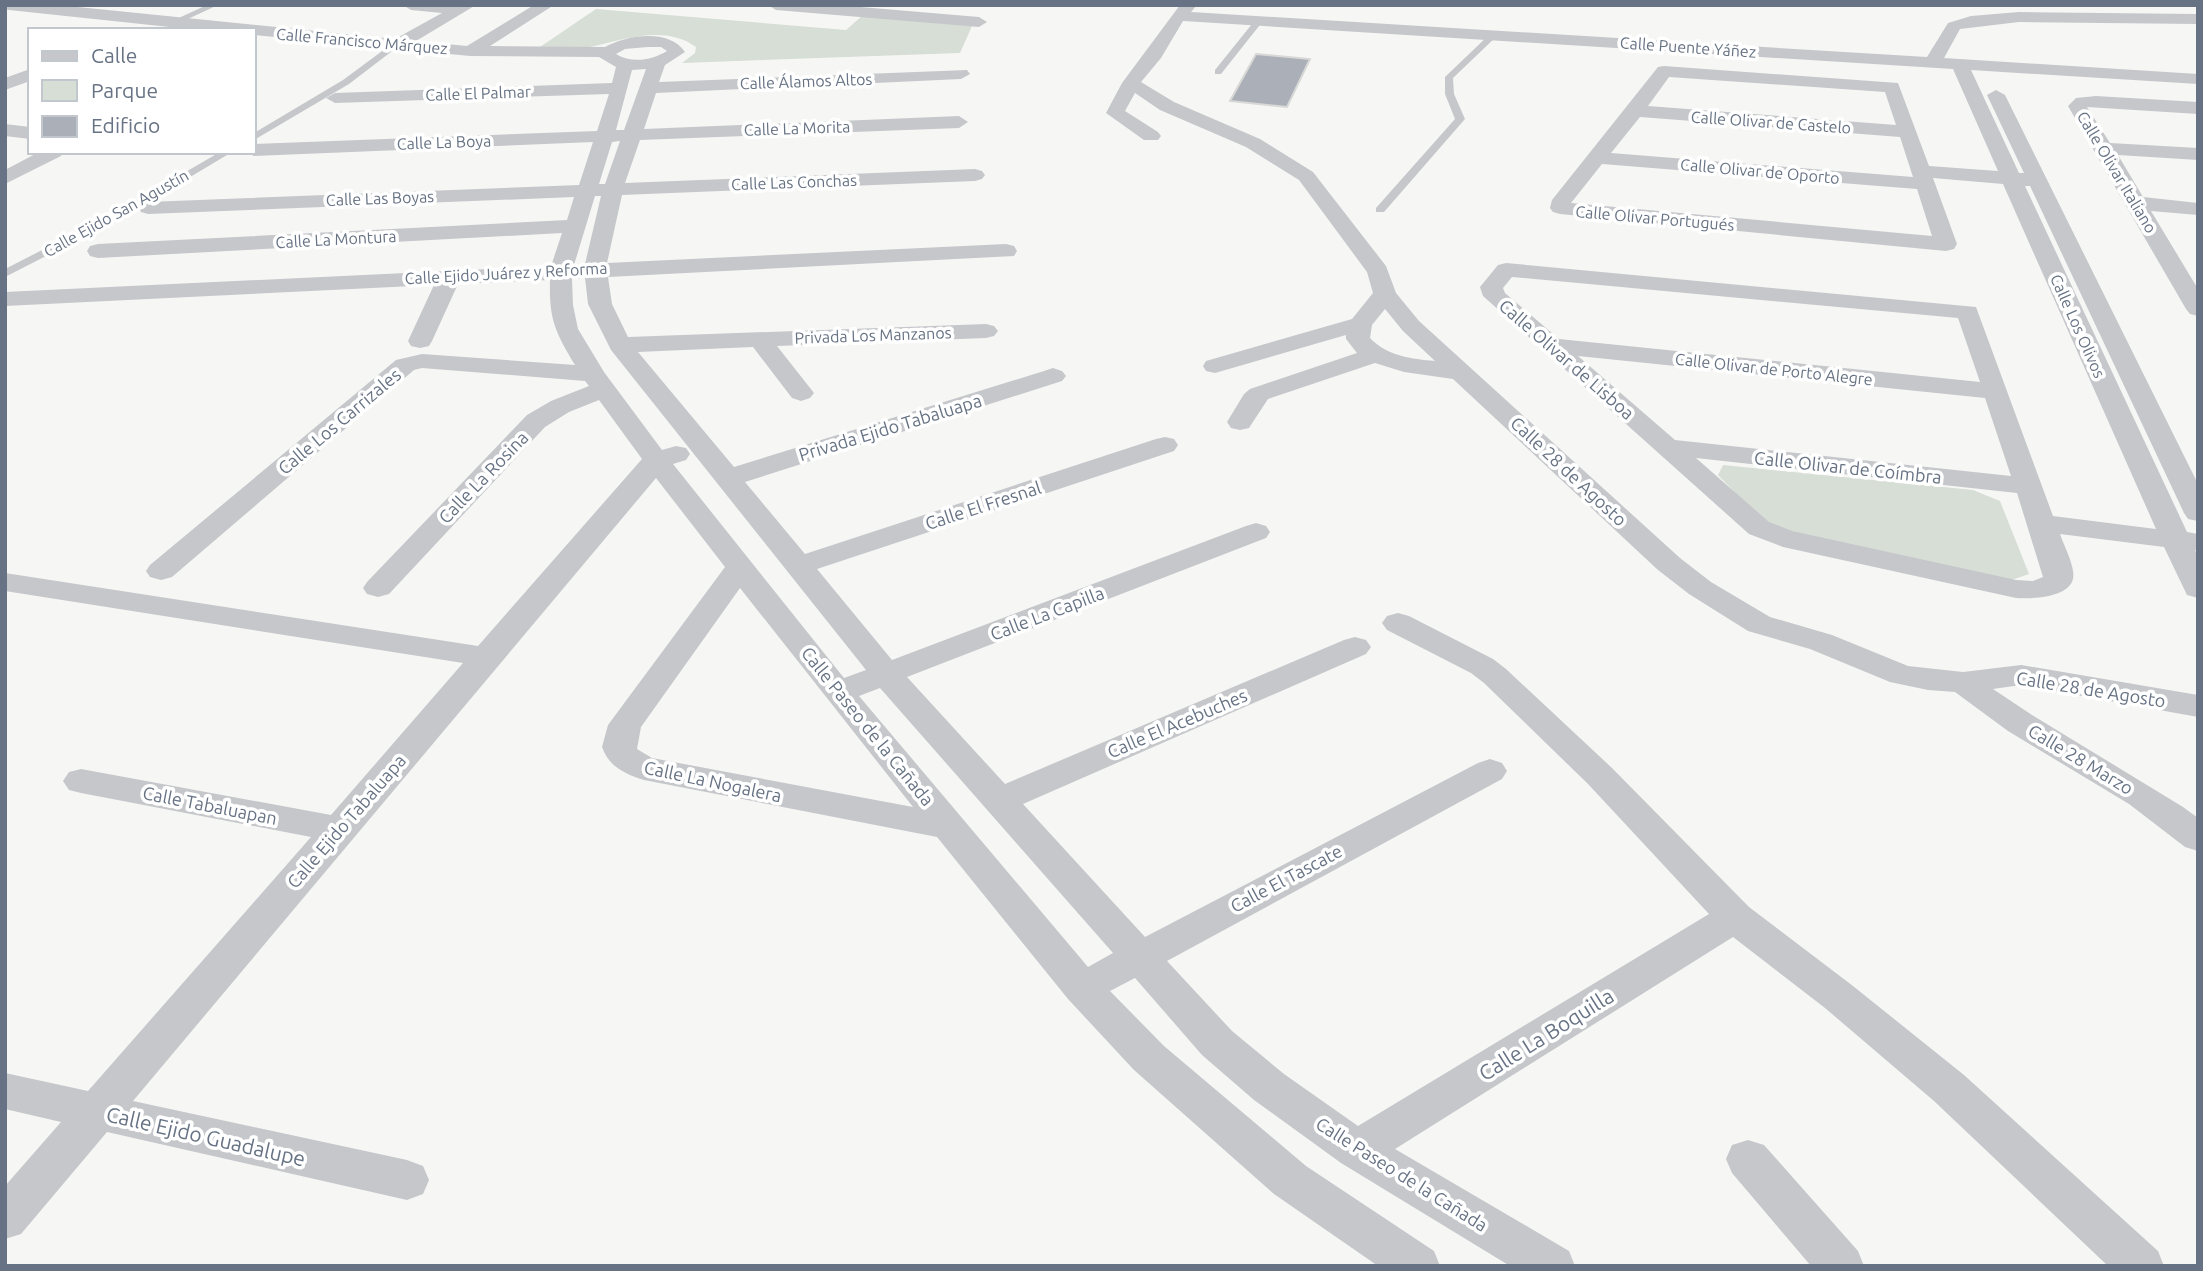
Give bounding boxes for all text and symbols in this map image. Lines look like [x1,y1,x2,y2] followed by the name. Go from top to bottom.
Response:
[276,25,448,57] street label: Calle Francisco Márquez
[28,28,256,154] legend
[1619,33,1757,61] street label: Calle Puente Yáñez
[91,43,137,67] text: Calle
[739,68,873,92] street label: Calle Álamos Altos
[91,78,158,102] text: Parque
[425,82,531,104] street label: Calle El Palmar
[1690,107,1852,137] street label: Calle Olivar de Castelo
[2074,108,2160,236] street label: Calle Olivar Italiano
[91,113,160,137] text: Edificio
[743,117,851,139] street label: Calle La Morita
[397,131,491,153] street label: Calle La Boya
[1680,155,1840,187] street label: Calle Olivar de Oporto
[41,166,191,260] street label: Calle Ejido San Agustín
[731,171,857,193] street label: Calle Las Conchas
[326,187,434,209] street label: Calle Las Boyas
[1575,202,1735,234] street label: Calle Olivar Portugués
[275,227,397,251] street label: Calle La Montura
[404,259,608,287] street label: Calle Ejido Juárez y Reforma
[2047,271,2109,381] street label: Calle Los Olivos
[1496,295,1638,423] street label: Calle Olivar de Lisboa
[794,323,952,347] street label: Privada Los Manzanos
[1674,350,1874,388] street label: Calle Olivar de Porto Alegre
[274,364,404,478] street label: Calle Los Carrizales
[796,390,984,464] street label: Privada Ejido Tabaluapa
[1507,412,1631,530] street label: Calle 28 de Agosto
[434,427,532,527] street label: Calle La Rosina
[1753,447,1943,487] street label: Calle Olivar de Coímbra
[923,477,1044,533] street label: Calle El Fresnal
[987,582,1107,644] street label: Calle La Capilla
[798,643,938,809] street label: Calle Paseo de la Cañada
[2015,667,2167,711] street label: Calle 28 de Agosto
[1104,684,1250,761] street label: Calle El Acebuches
[2025,720,2137,798] street label: Calle 28 Marzo
[283,750,409,892] street label: Calle Ejido Tabaluapa
[642,757,784,805] street label: Calle La Nogalera
[141,782,279,828] street label: Calle Tabaluapan
[1227,840,1345,916] street label: Calle El Tascate
[1474,983,1618,1085] street label: Calle La Boquilla
[104,1101,308,1171] street label: Calle Ejido Guadalupe
[1313,1113,1491,1235] street label: Calle Paseo de la Cañada

